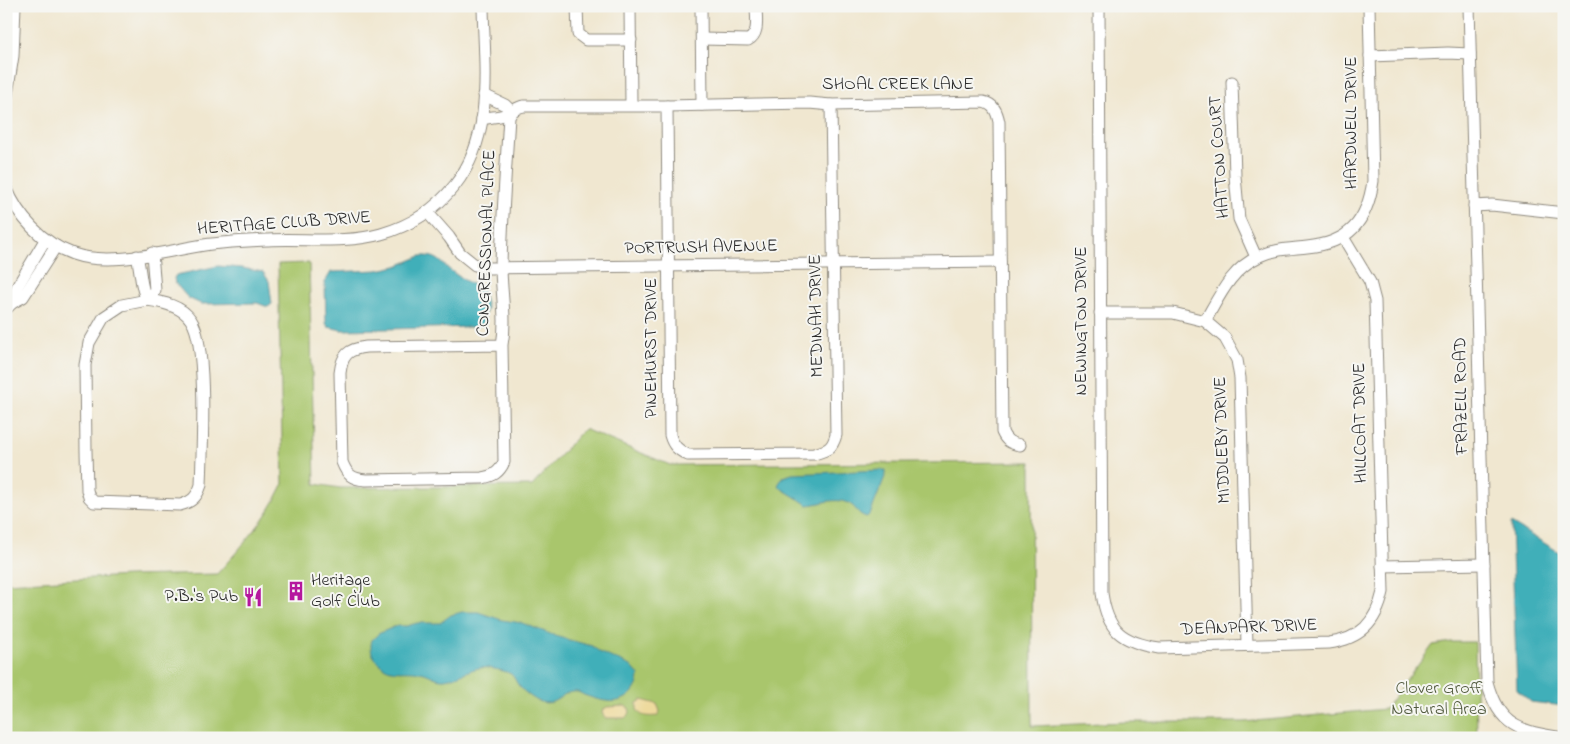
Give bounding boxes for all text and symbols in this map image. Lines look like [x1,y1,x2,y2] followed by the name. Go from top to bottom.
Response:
[1339,56,1365,190] street label: HARDWELL DRIVE
[822,72,974,98] street label: SHOAL CREEK LANE
[1203,95,1237,219] street label: HATTON COURT
[471,149,503,337] street label: CONGRESSIONAL PLACE
[196,205,372,243] street label: HERITAGE CLUB DRIVE
[624,234,778,262] street label: PORTRUSH AVENUE
[1069,246,1095,396] street label: NEWINGTON DRIVE
[803,254,831,378] street label: MEDINAH DRIVE
[639,278,665,418] street label: PINEHURST DRIVE
[1448,337,1476,456] street label: FRAZELL ROAD
[1347,362,1375,484] street label: HILLCOAT DRIVE
[1208,376,1238,504] street label: MIDDLEBY DRIVE
[311,568,380,615] place label: Heritage Golf Club
[285,580,307,602] building icon: Heritage Golf Club
[165,584,238,610] place label: P.B.'s Pub
[242,586,264,608] restaurant icon: P.B.'s Pub
[1179,613,1318,643] street label: DEANPARK DRIVE
[1391,676,1487,723] park label: Clover Groff Natural Area

